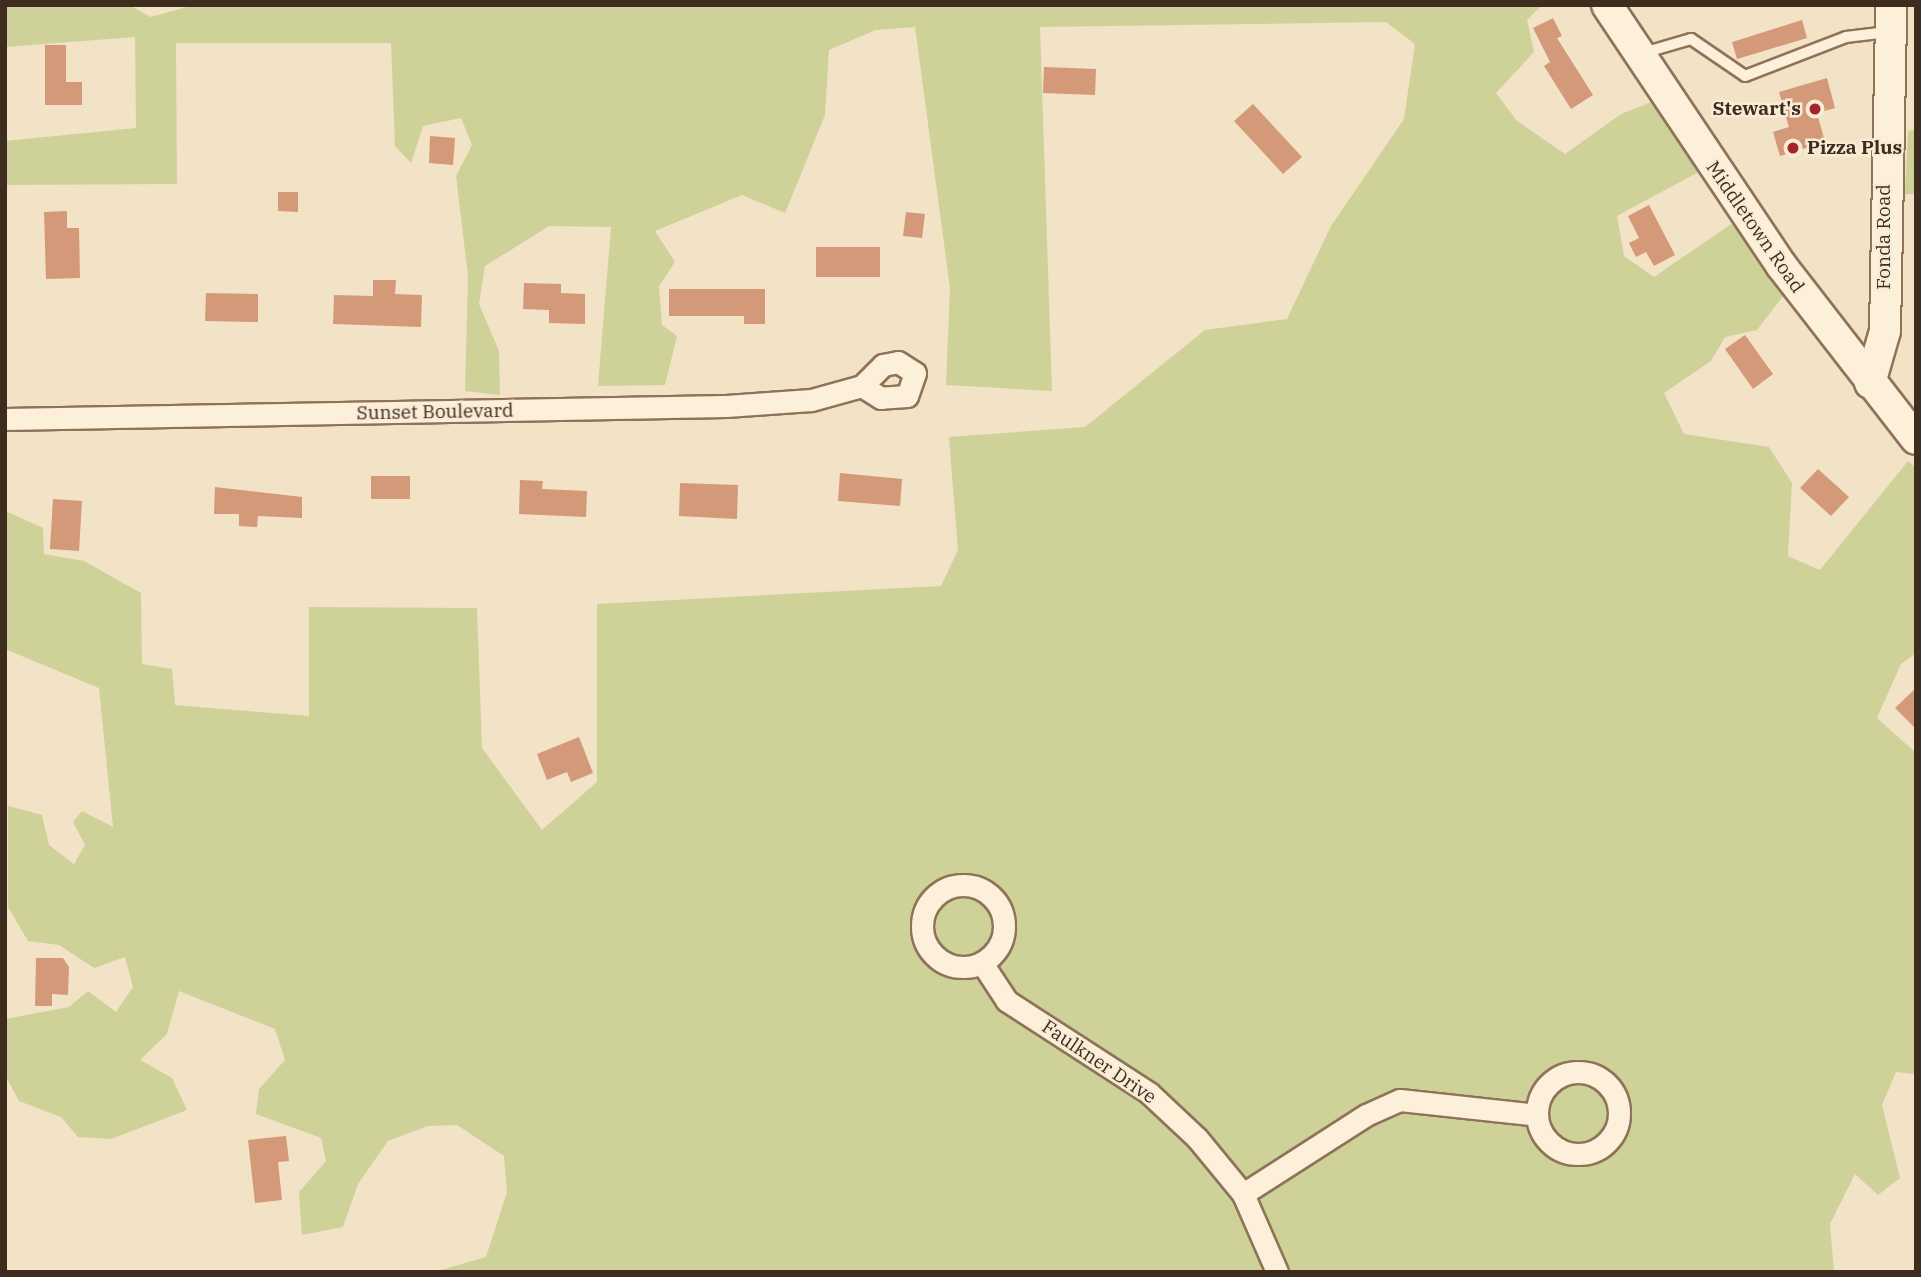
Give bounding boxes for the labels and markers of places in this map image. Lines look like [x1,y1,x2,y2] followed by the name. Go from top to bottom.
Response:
[1713,98,1801,120] place label: Stewart's
[1807,101,1823,117] marker: Stewart's
[1807,137,1902,159] place label: Pizza Plus
[1785,140,1801,156] marker: Pizza Plus

